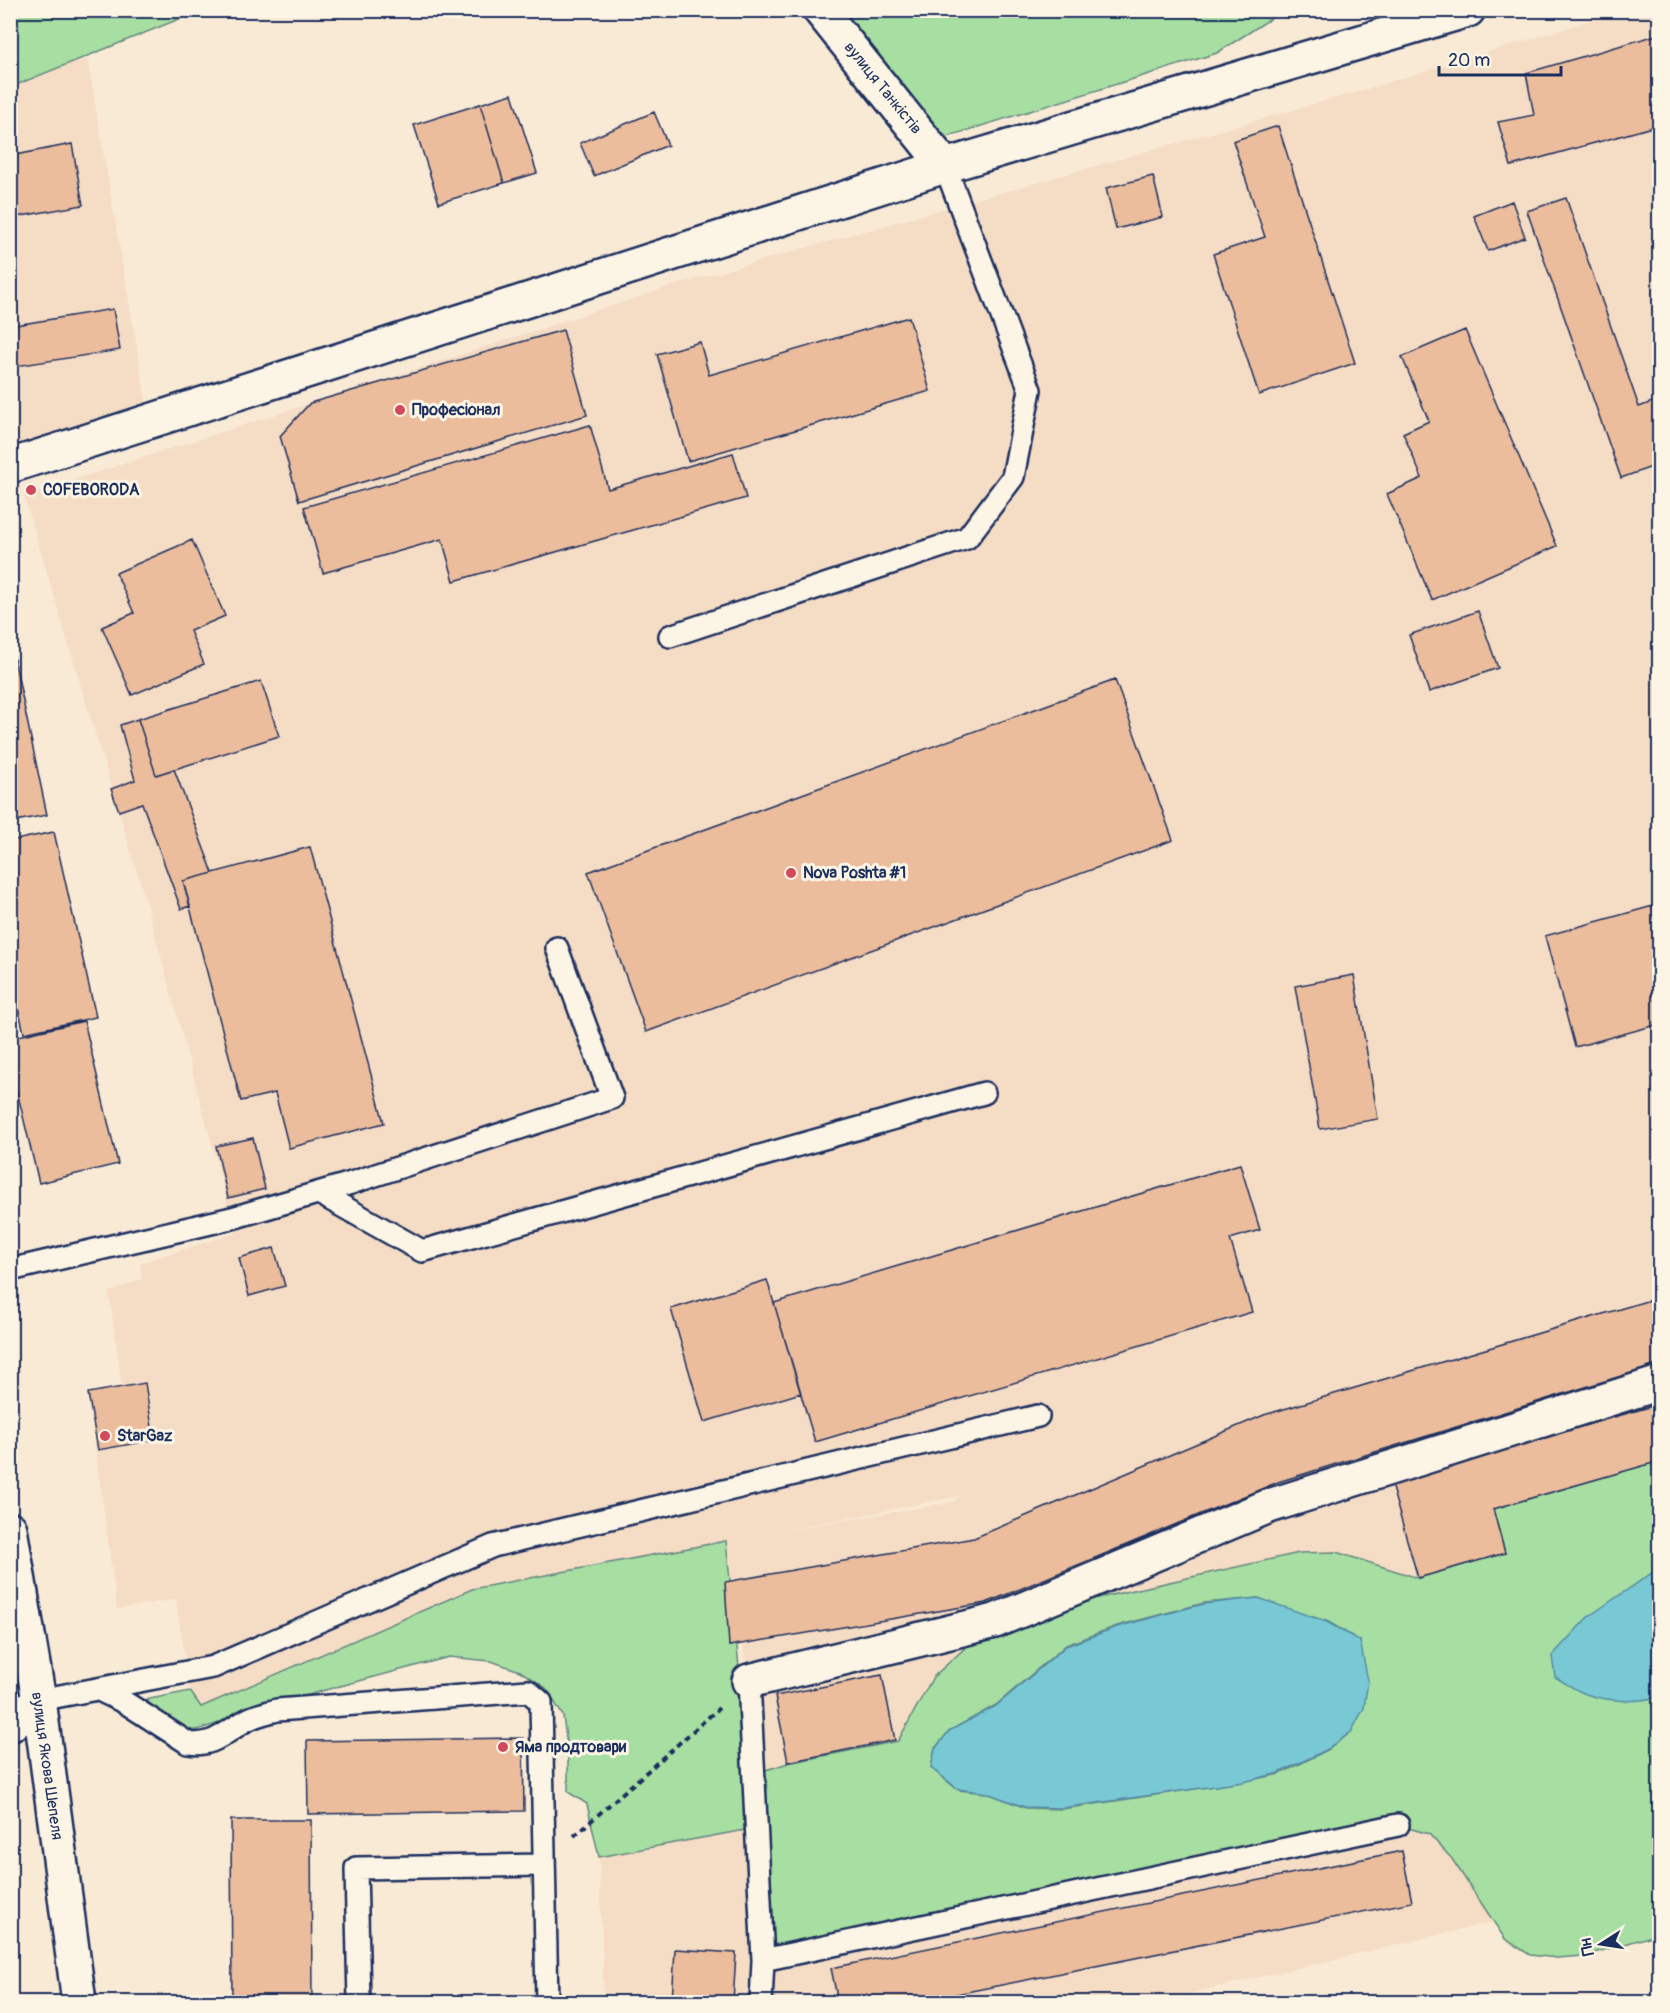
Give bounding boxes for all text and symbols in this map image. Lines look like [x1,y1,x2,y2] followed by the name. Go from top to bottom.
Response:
[840,38,926,138] street label: вулиця Танкістів
[1439,39,1560,77] scale bar
[1448,49,1490,72] text: 20 m
[412,400,500,420] place label: Професіонал
[393,403,407,417] marker: Професіонал
[43,480,140,500] place label: COFEBORODA
[24,483,38,497] marker: COFEBORODA
[803,863,906,883] place label: Nova Poshta #1
[784,866,798,880] marker: Nova Poshta #1
[117,1426,173,1446] place label: StarGaz
[98,1429,112,1443] marker: StarGaz
[27,1691,67,1841] street label: вулиця Якова Шепеля
[515,1737,627,1757] place label: Яма продтовари
[496,1740,510,1754] marker: Яма продтовари
[1571,1914,1631,1974] north arrow
[1576,1936,1599,1958] text: Пн

